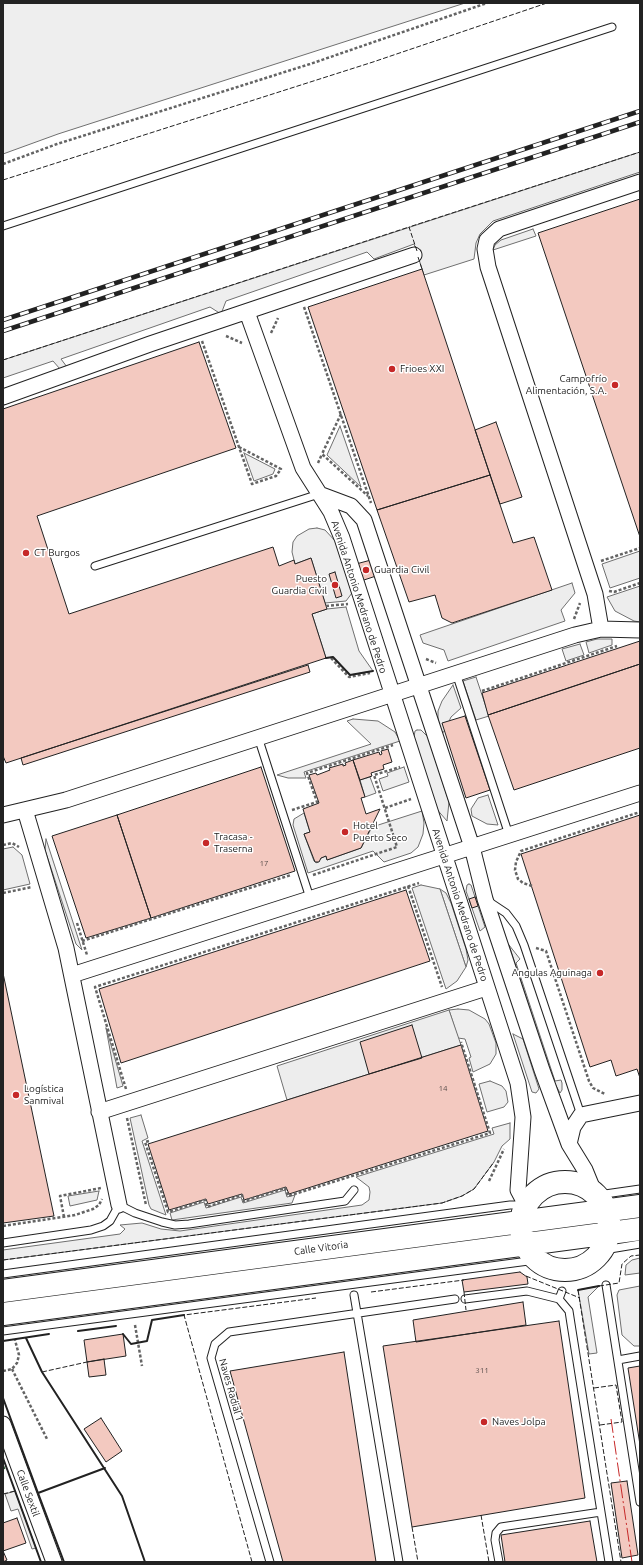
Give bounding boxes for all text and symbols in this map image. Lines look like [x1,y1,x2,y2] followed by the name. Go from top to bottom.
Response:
[400,363,444,375] place label: Frioes XXI
[387,364,397,374] marker: Frioes XXI
[526,373,607,396] place label: Campofrío Alimentación, S.A.
[610,380,620,390] marker: Campofrío Alimentación, S.A.
[329,519,389,675] street label: Avenida Antonio Medrano de Pedro
[34,547,80,559] place label: CT Burgos
[21,548,31,558] marker: CT Burgos
[374,564,429,576] place label: Guardia Civil
[361,565,371,575] marker: Guardia Civil
[272,573,327,596] place label: Puesto Guardia Civil
[330,580,340,590] marker: Puesto Guardia Civil
[353,820,407,844] place label: Hotel Puerto Seco
[340,827,350,837] marker: Hotel Puerto Seco
[430,827,490,983] street label: Avenida Antonio Medrano de Pedro
[214,831,253,854] place label: Tracasa - Traserna
[201,838,211,848] marker: Tracasa - Traserna
[259,858,269,868] house number: 17
[512,967,592,979] place label: Angulas Aguinaga
[595,968,605,978] marker: Angulas Aguinaga
[24,1083,64,1106] place label: Logística Sanmival
[438,1083,448,1093] house number: 14
[11,1090,21,1100] marker: Logística Sanmival
[293,1238,349,1258] street label: Calle Vitoria
[216,1357,246,1423] street label: Naves Radial 1
[475,1365,489,1375] house number: 311
[492,1416,546,1428] place label: Naves Jolpa
[479,1417,489,1427] marker: Naves Jolpa
[14,1468,42,1518] street label: Calle Sextil

